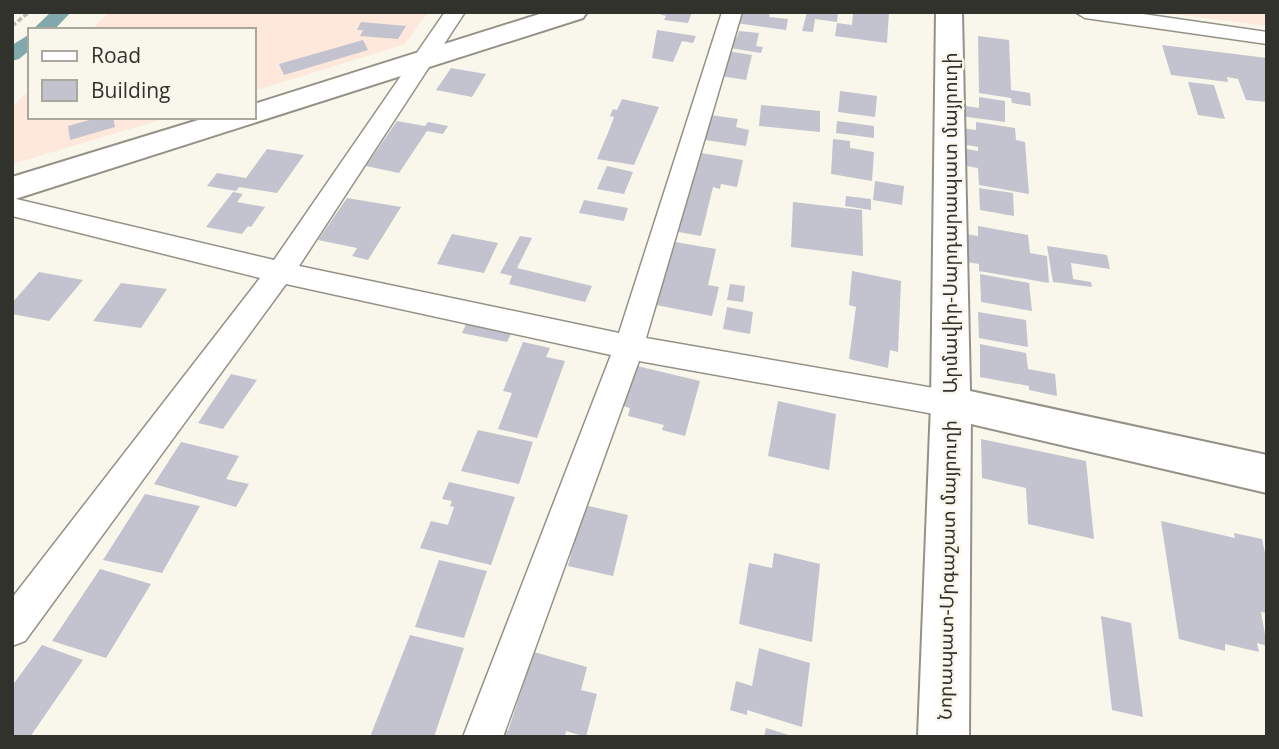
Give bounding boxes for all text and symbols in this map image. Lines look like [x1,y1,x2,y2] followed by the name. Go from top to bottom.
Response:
[28,28,256,119] legend
[91,41,141,69] text: Road
[937,52,963,394] street label: Արմավիր-Սարդարապատ մայրուղի
[91,76,170,104] text: Building
[931,420,963,720] street label: Նորապատ-Մրգաշատ մայրուղի

